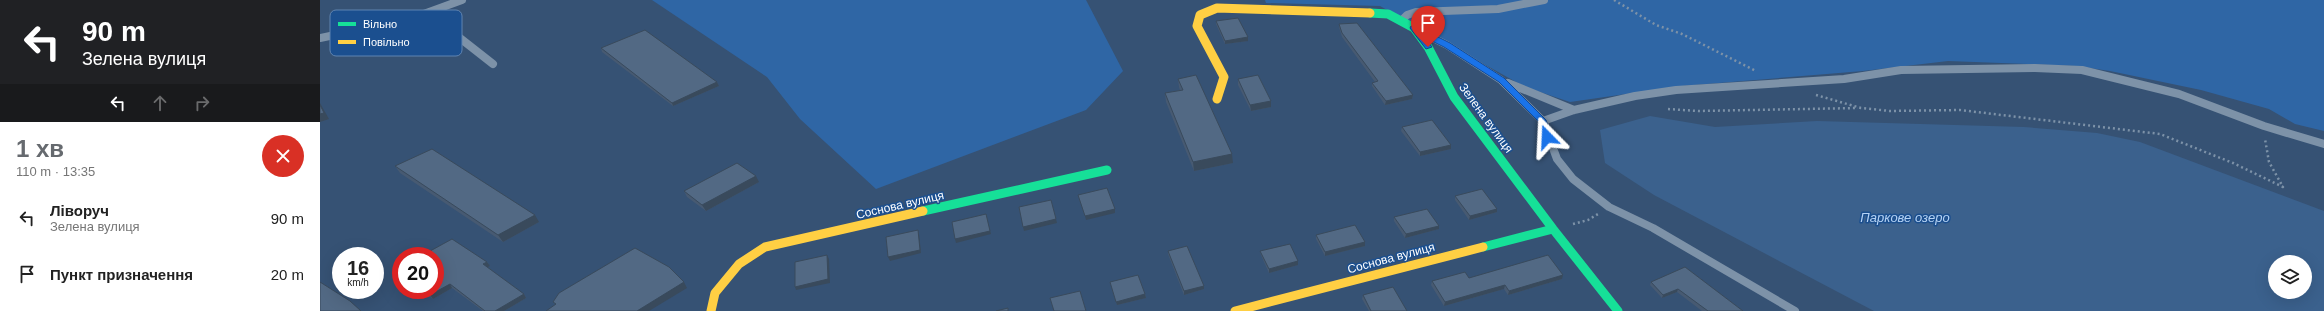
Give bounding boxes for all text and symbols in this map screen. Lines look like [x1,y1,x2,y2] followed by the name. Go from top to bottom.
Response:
[1411,6,1445,47] pin
[330,10,462,56] legend
[1417,12,1439,34] icon: arrive
[16,16,68,68] icon: left
[82,16,146,47] text: 90 m
[363,18,397,30] text: Вільно
[363,36,410,48] text: Повільно
[82,49,206,69] text: Зелена вулиця
[1456,80,1516,156] street label: Зелена вулиця
[107,92,129,114] icon: left
[149,92,171,114] icon: ahead
[191,92,213,114] icon: right
[1526,116,1568,158] position arrow
[16,135,64,162] text: 1 хв
[262,135,304,177] button: close
[16,164,95,179] text: 110 m · 13:35
[855,188,945,222] street label: Соснова вулиця
[50,202,109,219] text: Ліворуч
[16,207,38,229] icon: left
[271,210,304,227] text: 90 m
[1860,210,1950,225] water label: Паркове озеро
[50,219,140,234] text: Зелена вулиця
[1346,240,1436,276] street label: Соснова вулиця
[392,247,444,299] speed limit sign: 20
[2268,255,2312,299] map controls
[2268,255,2312,299] button: layers
[347,257,369,279] text: 16
[16,263,38,285] icon: arrive
[50,266,193,283] text: Пункт призначення
[271,266,304,283] text: 20 m
[347,277,369,288] text: km/h

